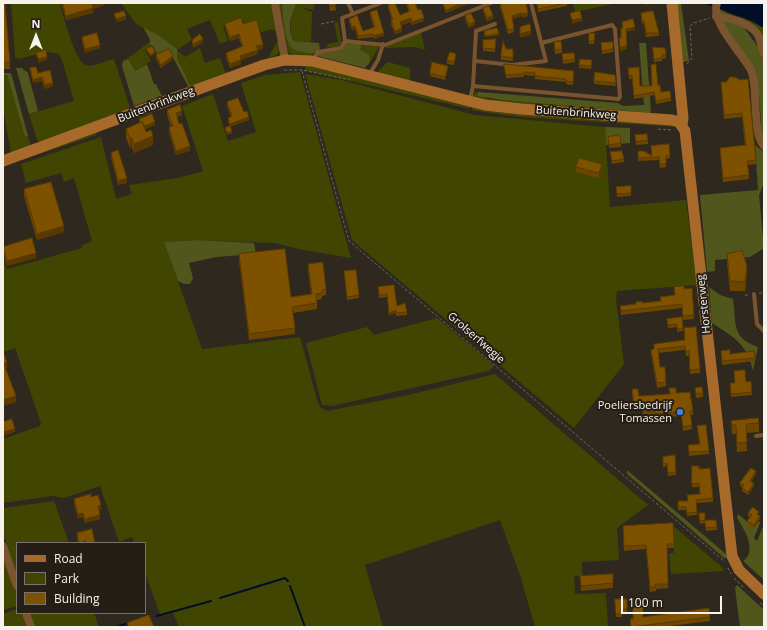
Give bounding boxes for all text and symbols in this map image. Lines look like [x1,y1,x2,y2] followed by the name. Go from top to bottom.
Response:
[16,16,56,56] north arrow
[32,16,40,31] text: N
[116,84,196,126] street label: Buitenbrinkweg
[535,104,617,122] street label: Buitenbrinkweg
[694,274,714,334] street label: Horsterweg
[445,310,507,366] street label: Grolserfwegje
[598,399,672,425] place label: Poeliersbedrijf Tomassen
[675,407,685,417] marker: Poeliersbedrijf Tomassen
[16,542,146,614] legend
[54,550,83,567] text: Road
[54,570,79,587] text: Park
[623,588,724,614] scale bar
[54,590,99,607] text: Building
[628,594,663,611] text: 100 m

